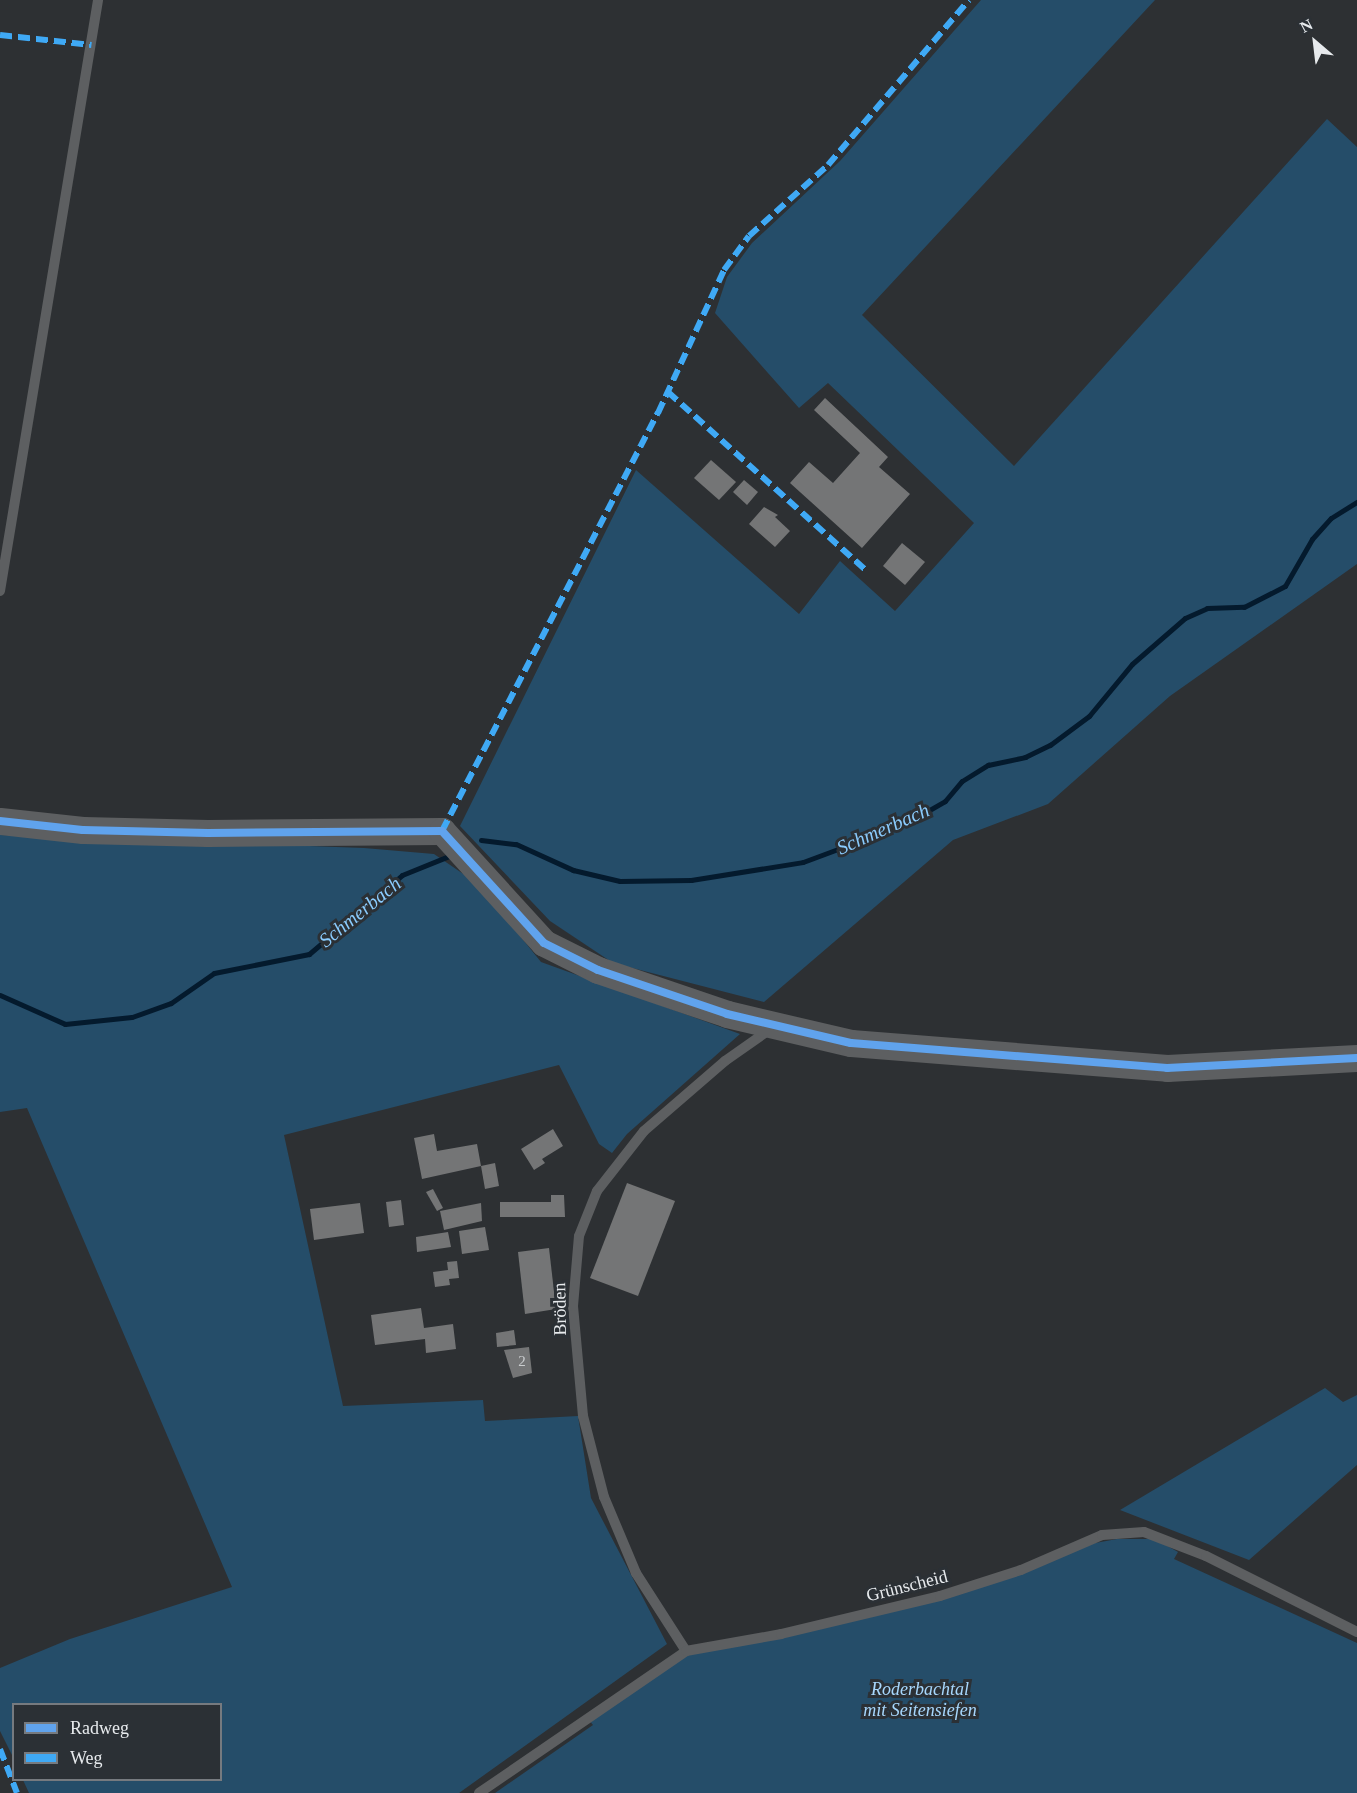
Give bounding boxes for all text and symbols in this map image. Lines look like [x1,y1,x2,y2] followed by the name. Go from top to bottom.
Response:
[1285,12,1345,72] north arrow
[1297,15,1315,36] text: N
[833,798,933,860] water label: Schmerbach
[314,872,406,952] water label: Schmerbach
[549,1282,571,1336] street label: Bröden
[518,1353,526,1371] house number: 2
[864,1565,950,1607] street label: Grünscheid
[863,1679,977,1722] park label: Roderbachtal mit Seitensiefen
[12,1703,222,1781] legend
[70,1718,129,1738] text: Radweg
[70,1748,103,1768] text: Weg

